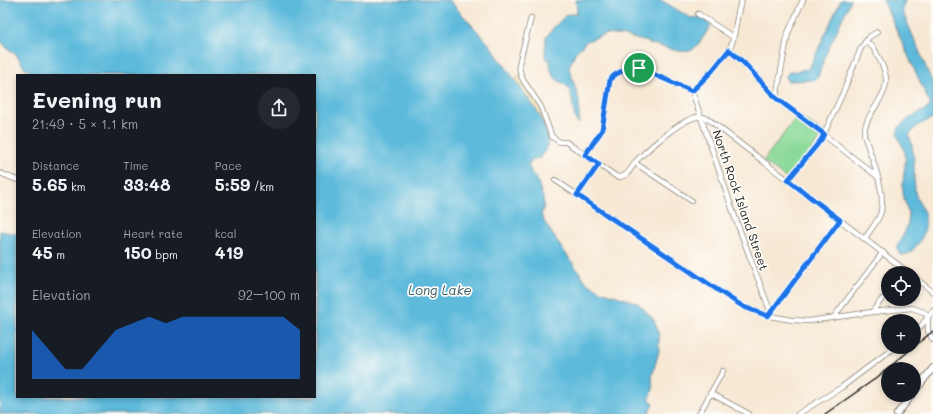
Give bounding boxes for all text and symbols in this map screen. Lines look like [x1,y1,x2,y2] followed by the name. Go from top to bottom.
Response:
[622,51,656,85] pin
[628,57,650,79] icon: arrive
[32,85,162,114] text: Evening run
[258,87,300,129] button: share
[32,115,138,132] text: 21:49 · 5 × 1.1 km
[709,128,773,272] street label: North Rock Island Street
[32,158,79,173] text: Distance
[123,158,148,173] text: Time
[215,158,242,173] text: Pace
[32,173,67,195] text: 5.65
[123,173,170,195] text: 33:48
[215,173,250,195] text: 5:59
[67,179,86,194] text: km
[250,179,274,194] text: /km
[32,226,81,241] text: Elevation
[123,226,183,241] text: Heart rate
[215,226,237,241] text: kcal
[32,241,53,263] text: 45
[123,241,152,263] text: 150
[215,241,243,263] text: 419
[53,247,65,262] text: m
[152,247,178,262] text: bpm
[881,266,921,402] map controls
[881,266,921,306] button: locate
[408,281,472,298] water label: Long Lake
[32,286,90,303] text: Elevation
[238,286,300,303] text: 92–100 m
[881,314,921,354] button: +
[881,362,921,402] button: −

